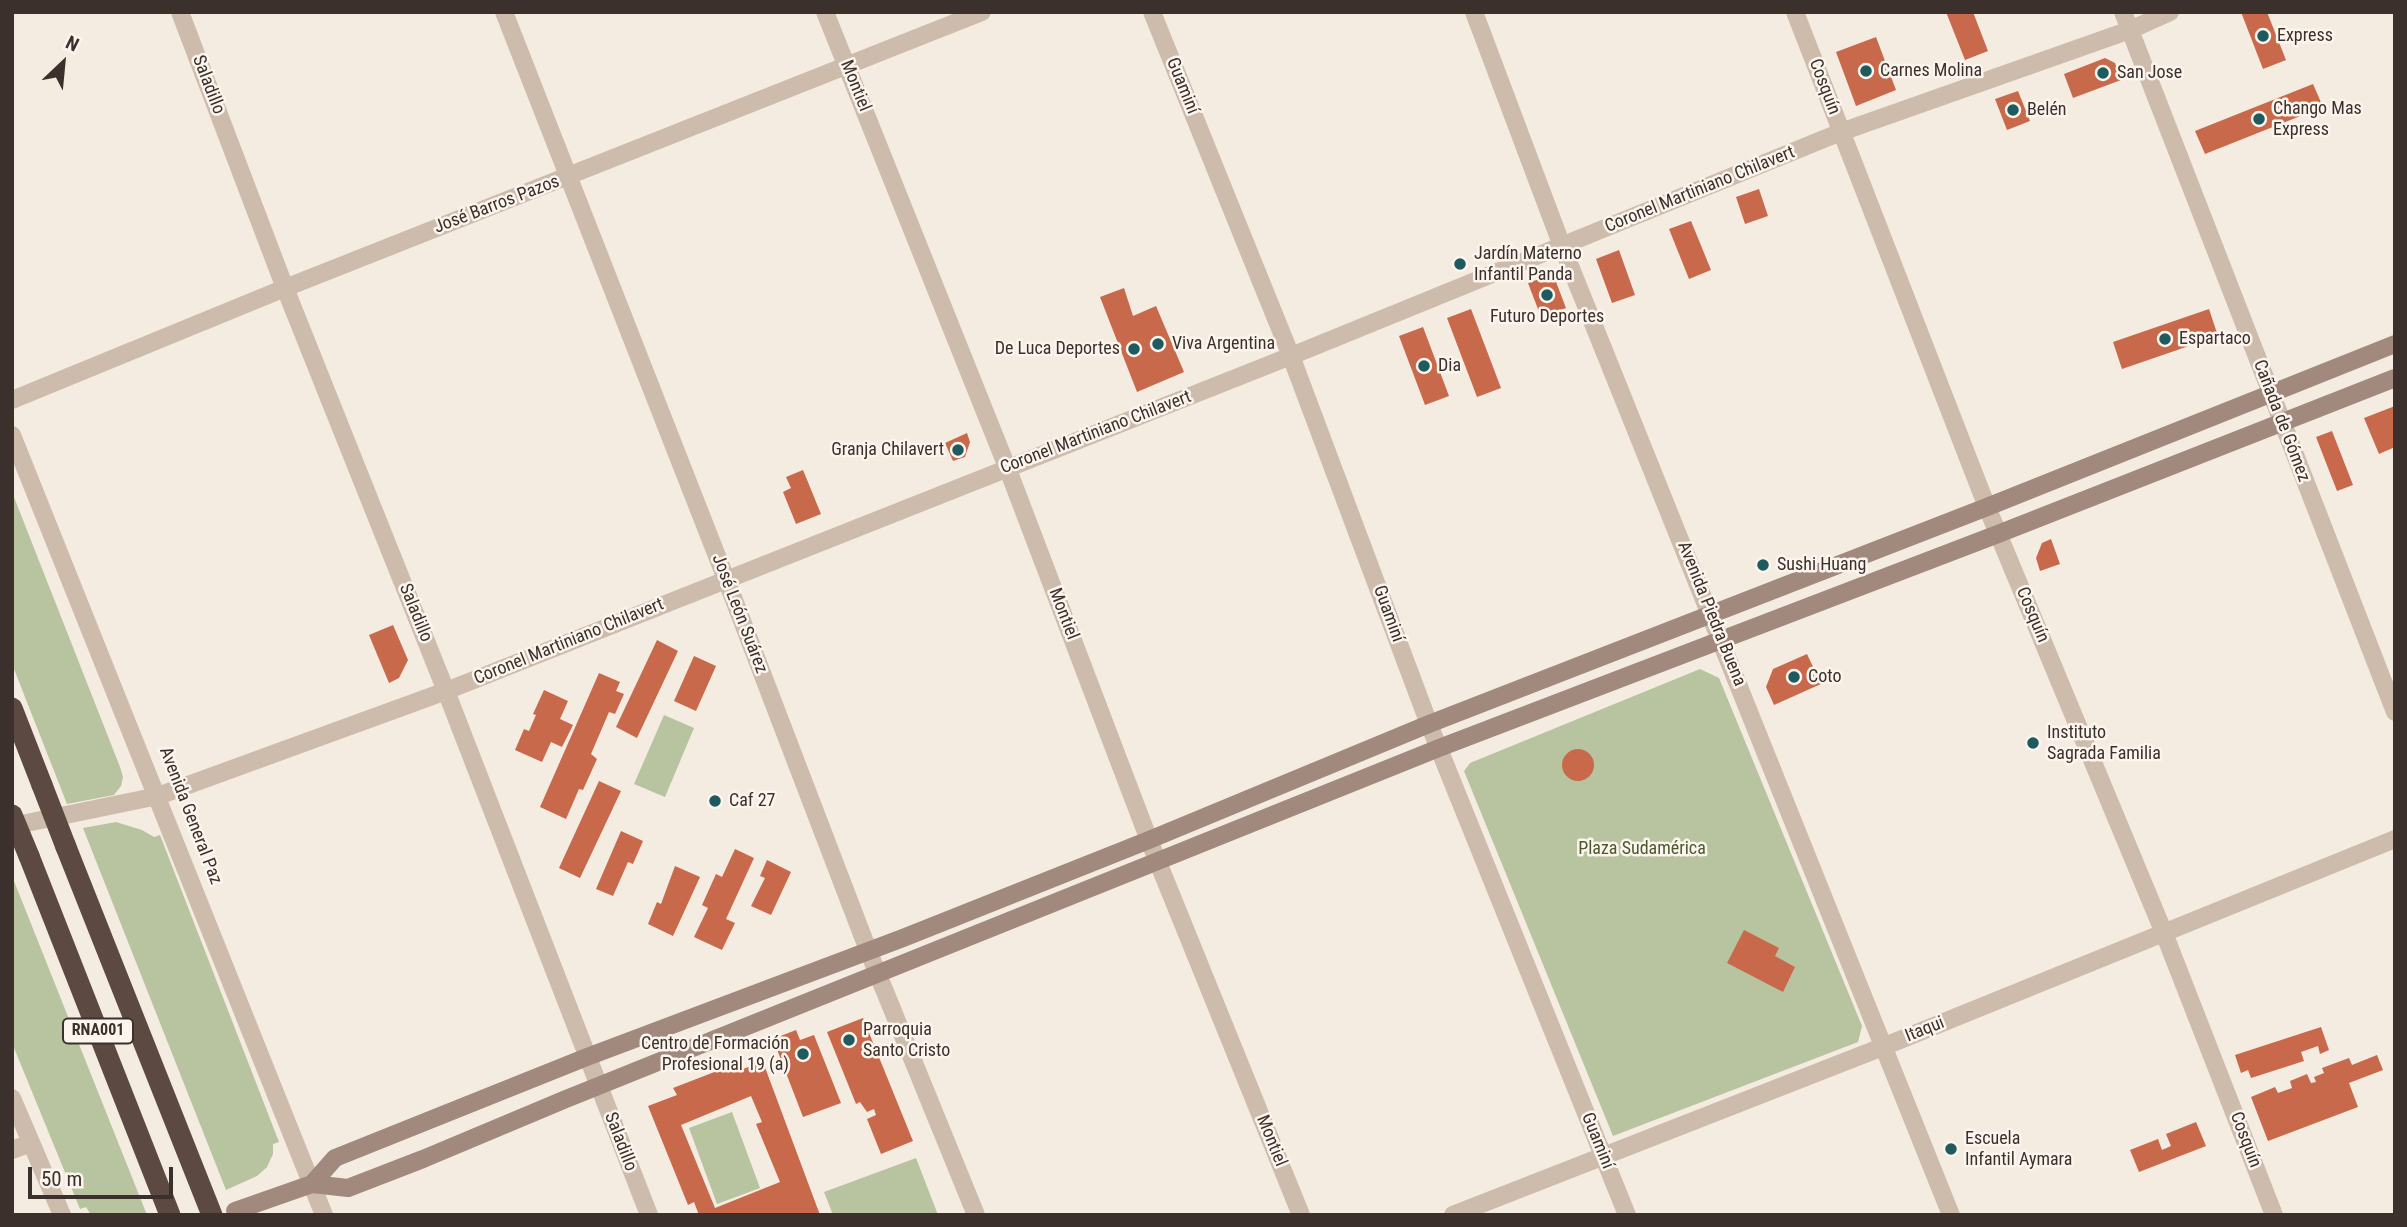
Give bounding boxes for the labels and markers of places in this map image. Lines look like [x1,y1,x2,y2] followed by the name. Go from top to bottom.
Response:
[2277,25,2333,47] place label: Express
[2255,28,2271,44] marker: Express
[1880,60,1982,82] place label: Carnes Molina
[2117,62,2182,84] place label: San Jose
[1858,63,1874,79] marker: Carnes Molina
[2095,65,2111,81] marker: San Jose
[2273,98,2362,140] place label: Chango Mas Express
[2027,99,2067,121] place label: Belén
[2005,102,2021,118] marker: Belén
[2251,111,2267,127] marker: Chango Mas Express
[1474,243,1582,286] place label: Jardín Materno Infantil Panda
[1452,256,1468,272] marker: Jardín Materno Infantil Panda
[1539,287,1555,303] marker: Futuro Deportes
[1490,306,1604,328] place label: Futuro Deportes
[2179,328,2251,350] place label: Espartaco
[2157,331,2173,347] marker: Espartaco
[1172,333,1275,355] place label: Viva Argentina
[1150,336,1166,352] marker: Viva Argentina
[995,338,1120,360] place label: De Luca Deportes
[1126,341,1142,357] marker: De Luca Deportes
[1438,355,1461,377] place label: Dia
[1416,358,1432,374] marker: Dia
[831,439,944,461] place label: Granja Chilavert
[950,442,966,458] marker: Granja Chilavert
[1777,554,1866,576] place label: Sushi Huang
[1755,557,1771,573] marker: Sushi Huang
[1808,666,1841,688] place label: Coto
[1786,669,1802,685] marker: Coto
[2047,722,2161,764] place label: Instituto Sagrada Familia
[2025,735,2041,751] marker: Instituto Sagrada Familia
[729,790,775,812] place label: Caf 27
[707,793,723,809] marker: Caf 27
[863,1019,950,1062] place label: Parroquia Santo Cristo
[841,1032,857,1048] marker: Parroquia Santo Cristo
[641,1033,789,1076] place label: Centro de Formación Profesional 19 (a)
[795,1046,811,1062] marker: Centro de Formación Profesional 19 (a)
[1965,1128,2072,1170] place label: Escuela Infantil Aymara
[1943,1141,1959,1157] marker: Escuela Infantil Aymara

